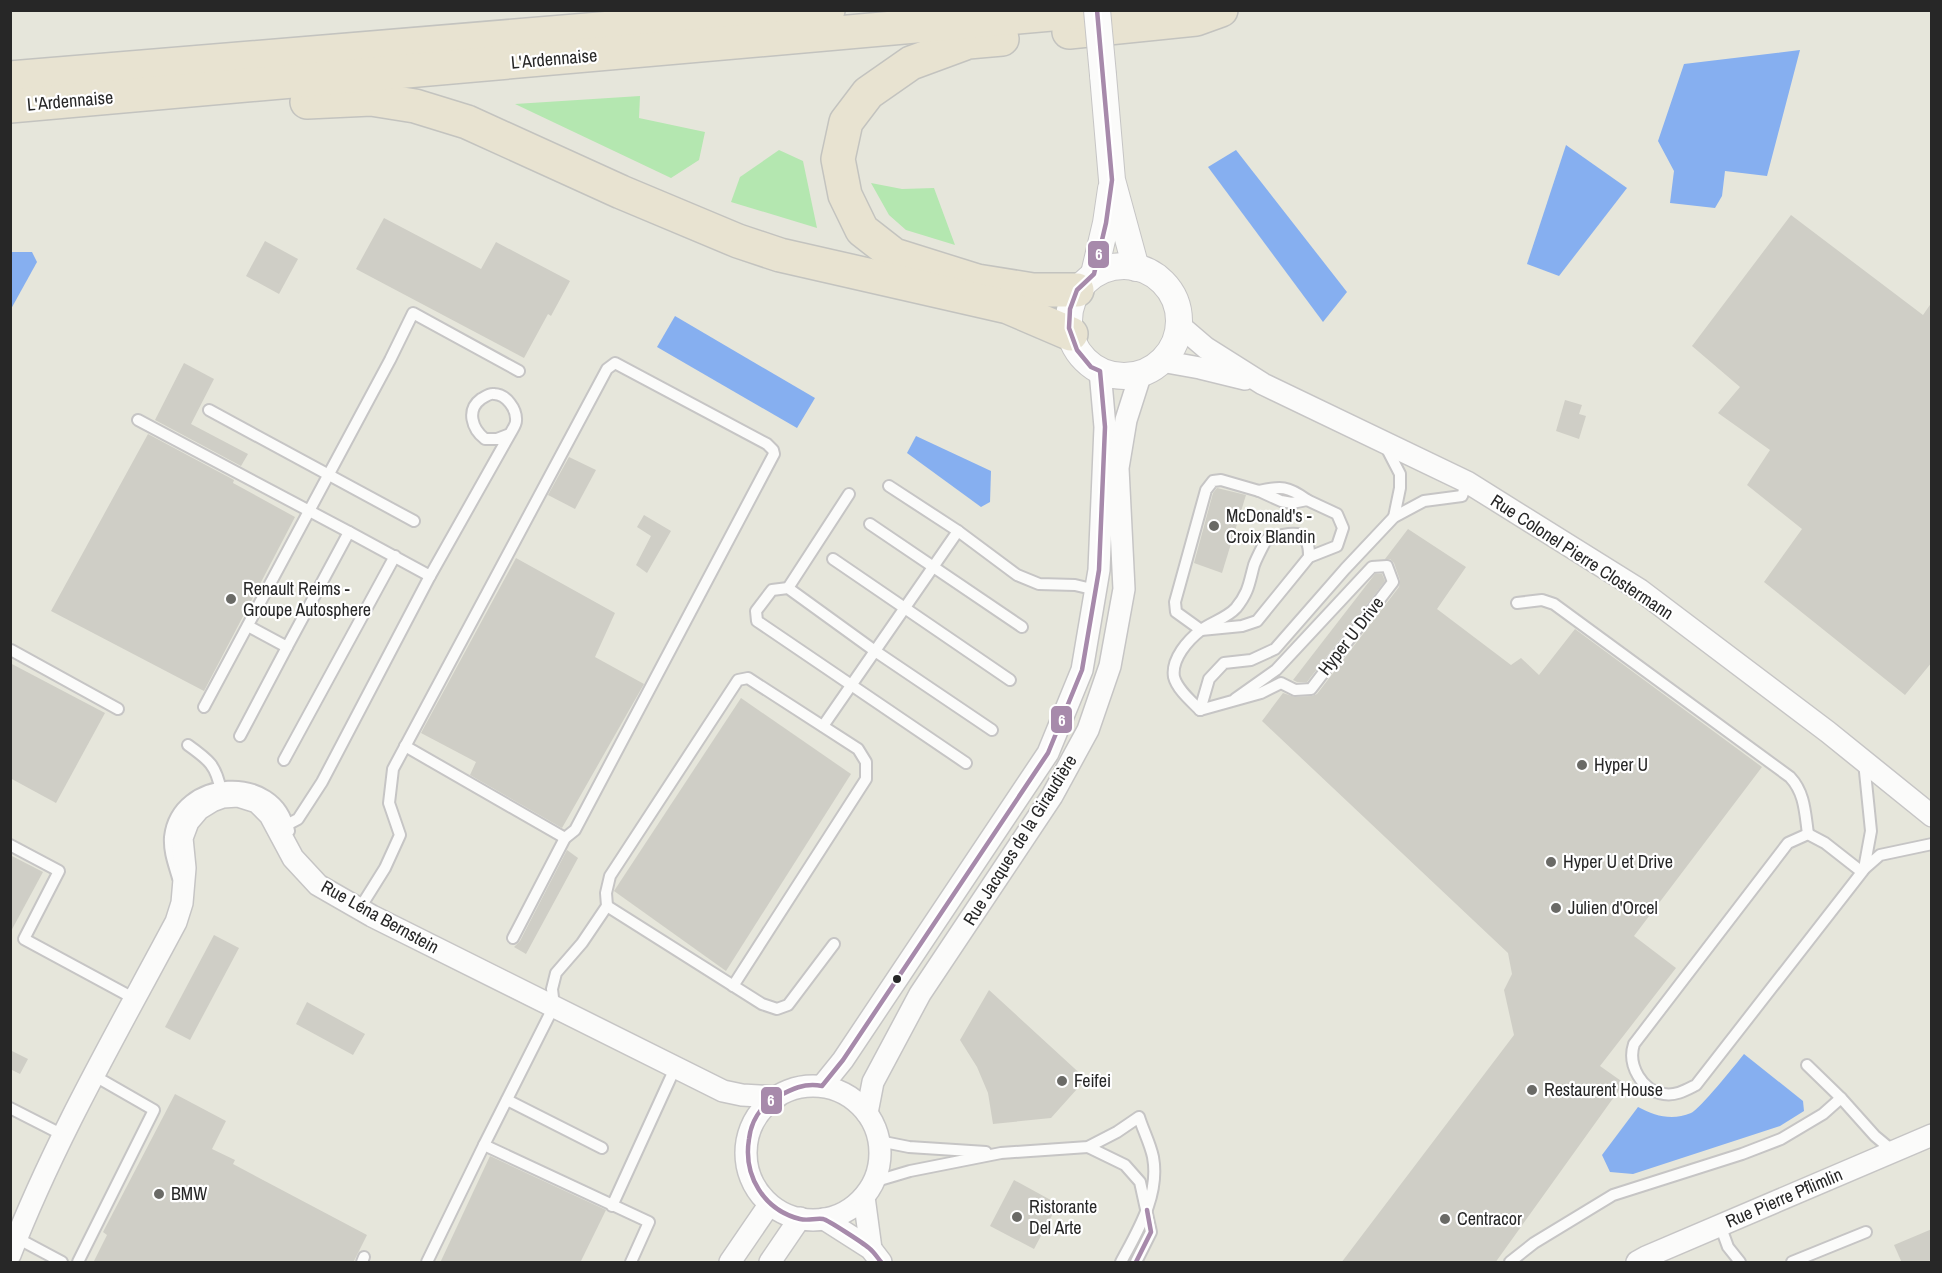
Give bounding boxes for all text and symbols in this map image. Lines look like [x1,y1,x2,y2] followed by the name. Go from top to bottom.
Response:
[510,42,598,75] street label: L'Ardennaise
[26,84,114,117] street label: L'Ardennaise
[1087,240,1110,269] line badge: 6
[1095,243,1103,265] text: 6
[1486,488,1679,625] street label: Rue Colonel Pierre Clostermann
[1226,503,1315,549] place label: McDonald's - Croix Blandin
[1207,519,1221,533] marker: McDonald's - Croix Blandin
[243,576,371,622] place label: Renault Reims - Groupe Autosphere
[1312,591,1389,680] street label: Hyper U Drive
[224,592,238,606] marker: Renault Reims - Groupe Autosphere
[1050,705,1073,734] line badge: 6
[1058,709,1066,731] text: 6
[957,750,1082,930] street label: Rue Jacques de la Giraudière
[1594,752,1648,777] place label: Hyper U
[1575,758,1589,772] marker: Hyper U
[1563,849,1673,874] place label: Hyper U et Drive
[1544,855,1558,869] marker: Hyper U et Drive
[317,874,444,959] street label: Rue Léna Bernstein
[1568,895,1658,920] place label: Julien d'Orcel
[1549,901,1563,915] marker: Julien d'Orcel
[891,973,903,985] unlabelled marker
[1074,1068,1111,1093] place label: Feifei
[1055,1074,1069,1088] marker: Feifei
[1544,1077,1663,1102] place label: Restaurent House
[1525,1083,1539,1097] marker: Restaurent House
[760,1086,783,1115] line badge: 6
[767,1089,775,1111] text: 6
[1722,1162,1846,1233] street label: Rue Pierre Pflimlin
[171,1181,207,1206] place label: BMW
[152,1187,166,1201] marker: BMW
[1029,1194,1097,1240] place label: Ristorante Del Arte
[1457,1206,1522,1231] place label: Centracor
[1010,1210,1024,1224] marker: Ristorante Del Arte
[1438,1212,1452,1226] marker: Centracor

